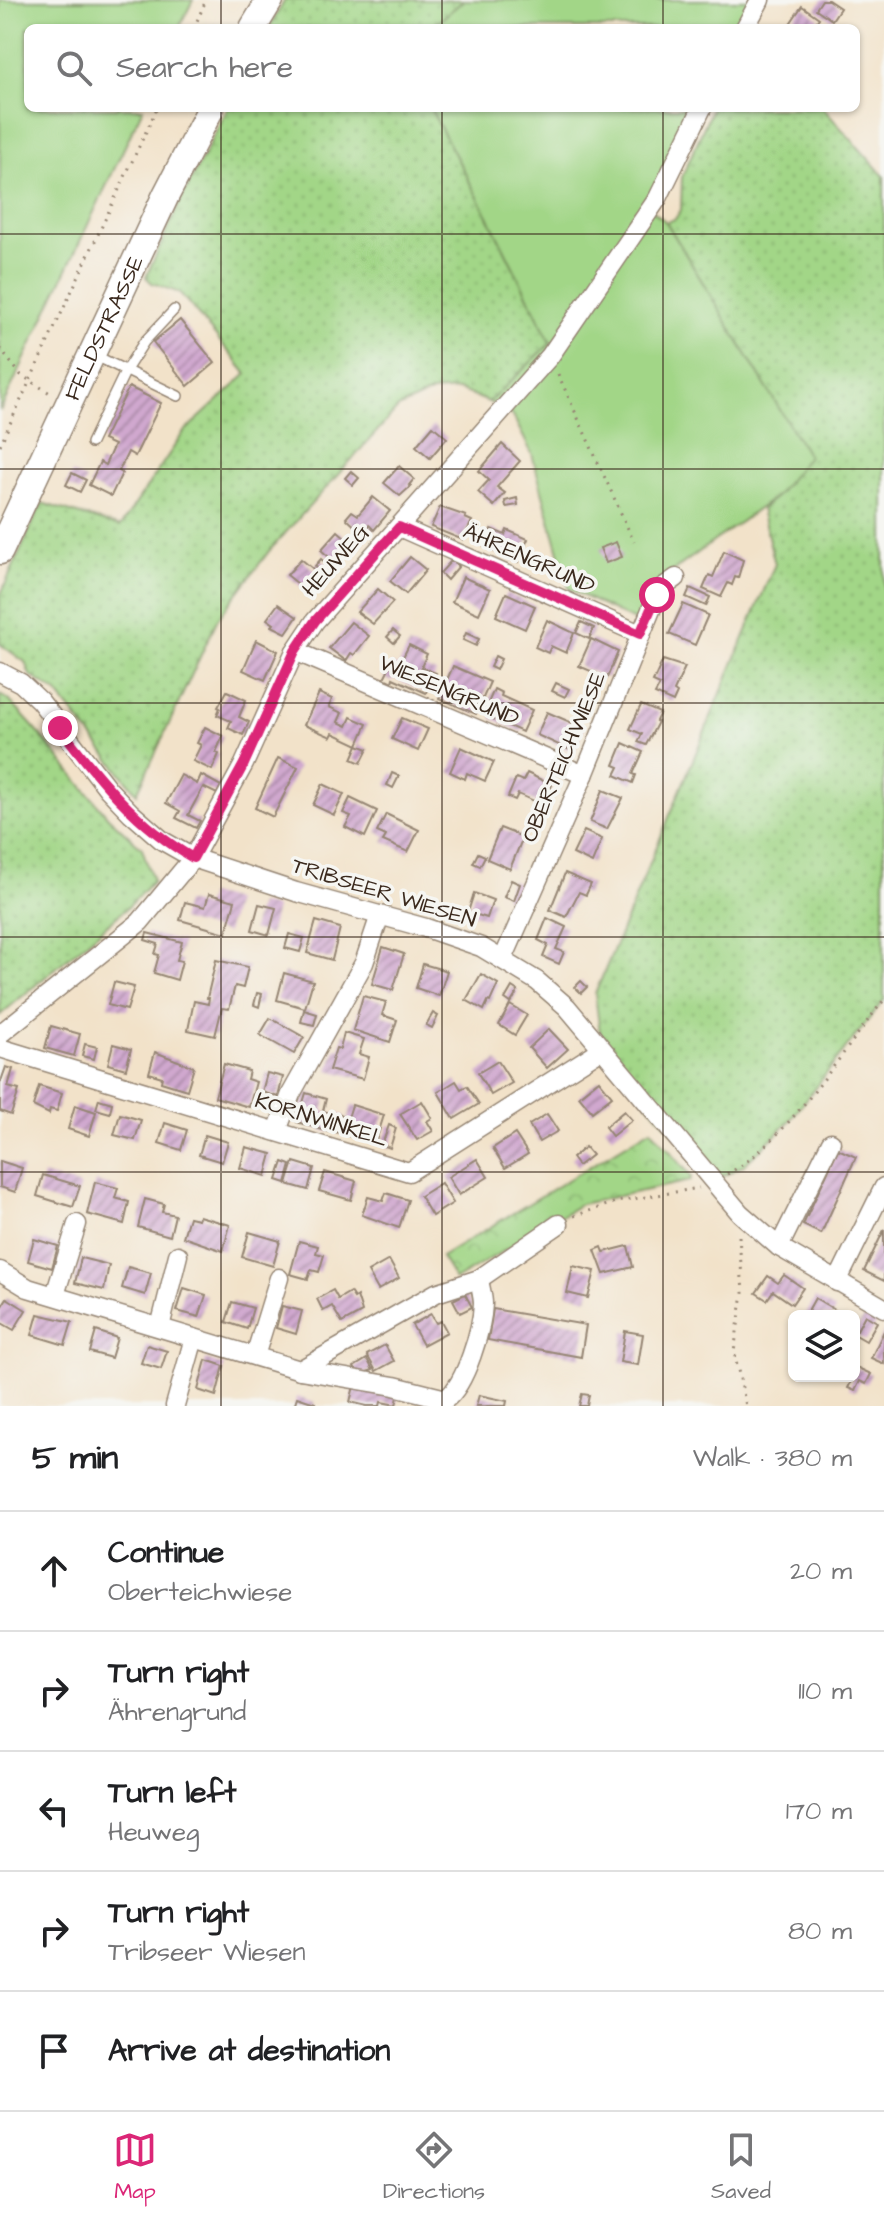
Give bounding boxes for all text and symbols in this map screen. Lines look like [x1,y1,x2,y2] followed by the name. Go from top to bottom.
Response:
[24,24,860,112] search box
[52,46,96,90] icon: search
[116,47,293,89] text: Search here
[57,250,151,406] street label: FELDSTRASSE
[458,516,600,602] street label: ÄHRENGRUND
[295,518,377,604] street label: HEUWEG
[639,577,675,613] route start
[374,648,524,734] street label: WIESENGRUND
[514,667,614,847] street label: OBERTEICHWIESE
[42,710,78,746] route end
[288,850,480,936] street label: TRIBSEER WIESEN
[251,1085,391,1155] street label: KORNWINKEL
[788,1310,860,1382] map controls
[788,1310,860,1382] button: layers
[32,1434,118,1482] text: 5 min
[693,1440,852,1476] text: Walk · 380 m
[108,1532,224,1574] text: Continue
[32,1549,76,1593] icon: ahead
[790,1553,852,1589] text: 20 m
[108,1574,292,1610] text: Oberteichwiese
[108,1652,249,1694] text: Turn right
[32,1669,76,1713] icon: right
[798,1673,852,1709] text: 110 m
[108,1694,246,1730] text: Ährengrund
[108,1772,236,1814] text: Turn left
[32,1789,76,1833] icon: left
[786,1793,852,1829] text: 170 m
[108,1814,200,1850] text: Heuweg
[108,1892,249,1934] text: Turn right
[32,1909,76,1953] icon: right
[788,1913,852,1949] text: 80 m
[108,1934,306,1970] text: Tribseer Wiesen
[32,2029,76,2073] icon: arrive
[108,2030,390,2072] text: Arrive at destination
[113,2128,157,2207] tab: Map
[383,2128,485,2207] tab: Directions
[711,2128,771,2207] tab: Saved

